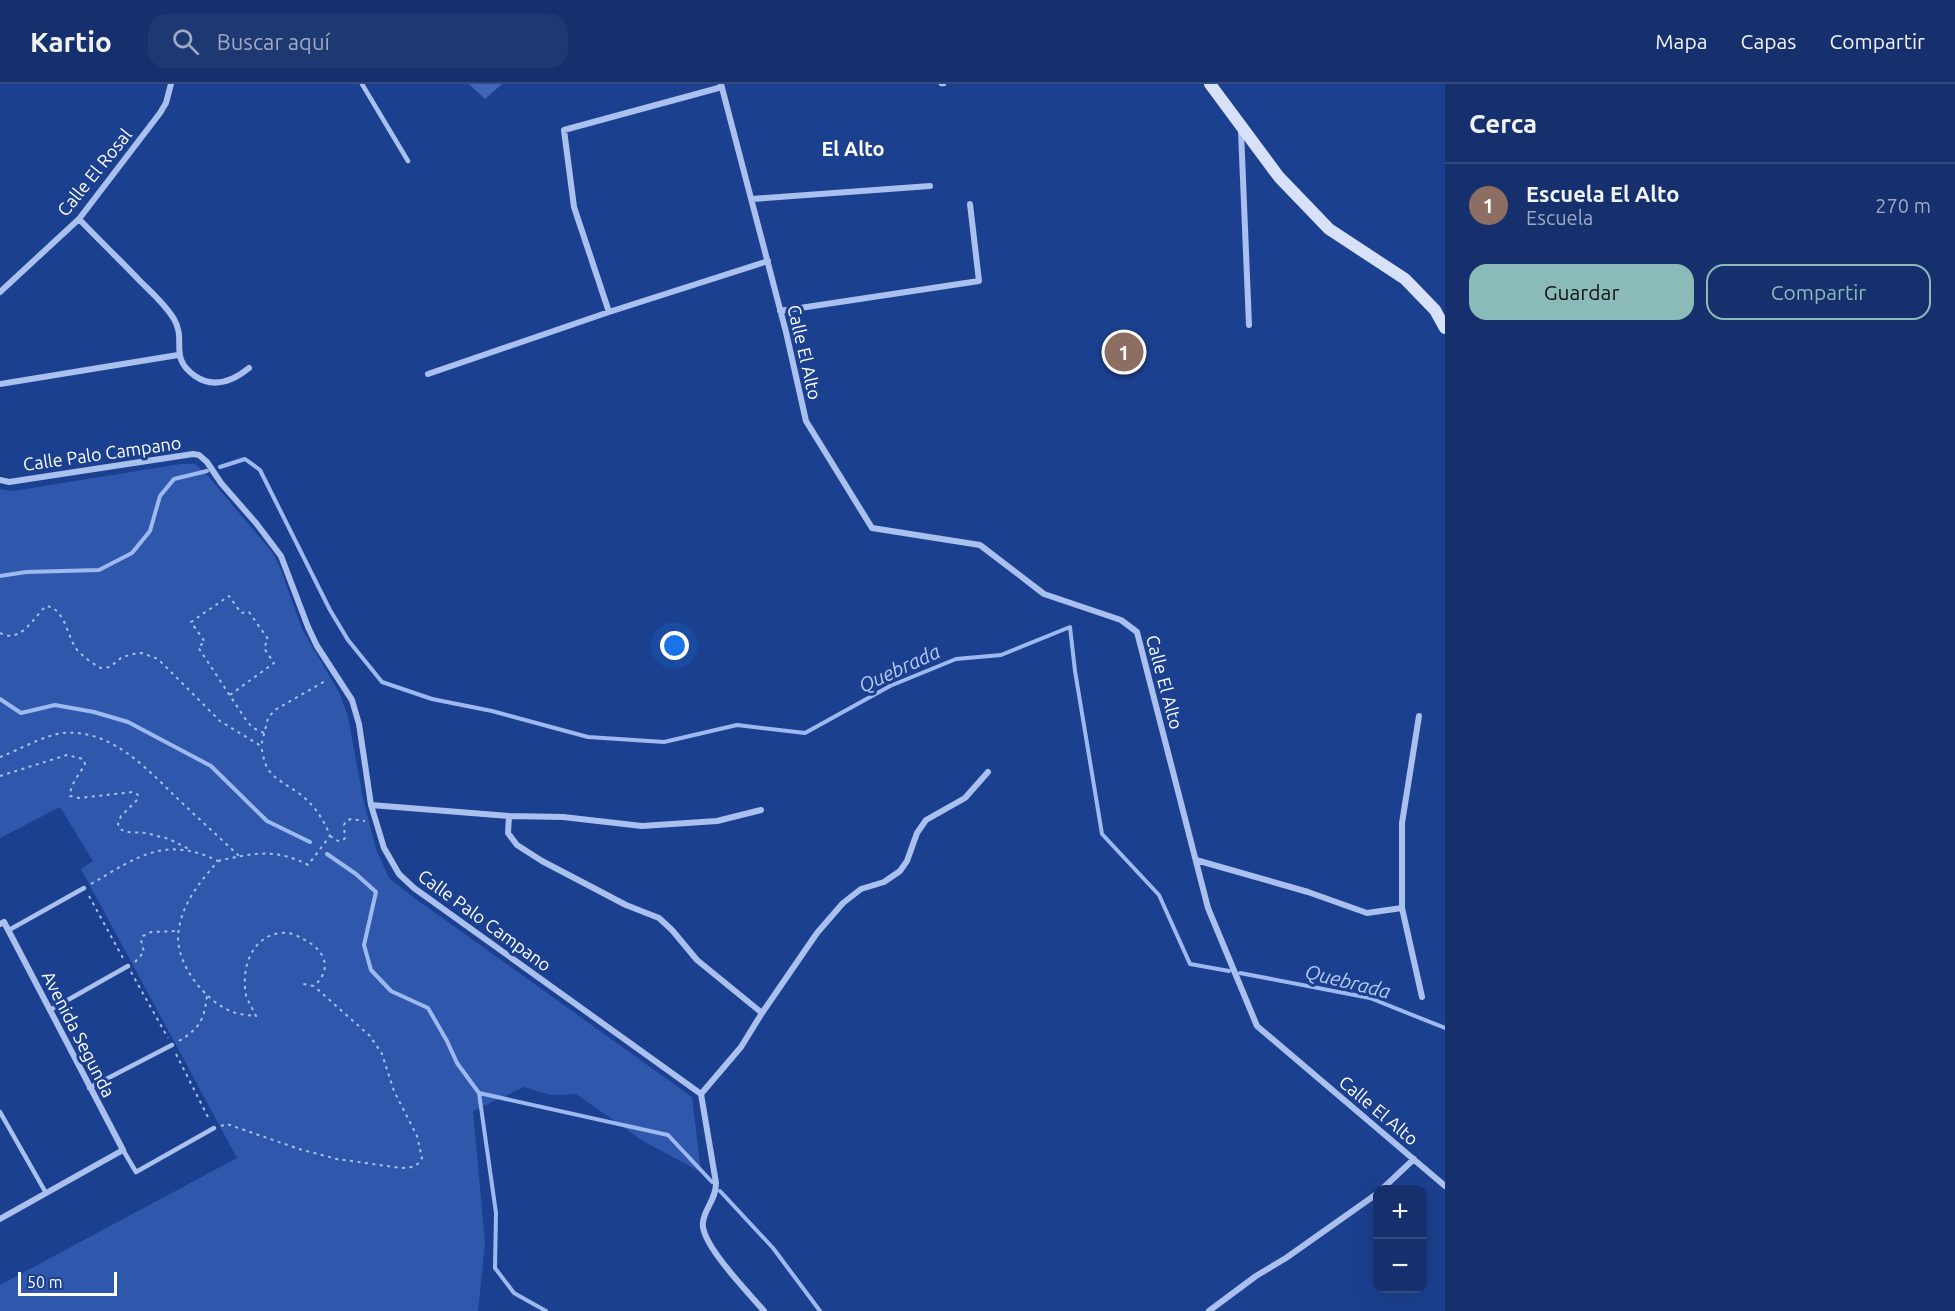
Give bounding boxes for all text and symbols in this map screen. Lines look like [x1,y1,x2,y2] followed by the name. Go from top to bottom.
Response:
[148,14,568,68] search box
[169,25,202,58] icon: search
[30,26,112,57] text: Kartio
[217,29,330,54] text: Buscar aquí
[1655,29,1707,53] text: Mapa
[1740,29,1796,53] text: Capas
[1829,29,1925,53] text: Compartir
[1469,109,1537,138] text: Cerca
[53,124,135,220] street label: Calle El Rosal
[821,137,885,160] district label: El Alto
[1526,181,1679,206] text: Escuela El Alto
[1483,194,1494,217] text: 1
[1875,194,1931,217] text: 270 m
[1526,206,1593,229] text: Escuela
[1469,264,1694,320] button: Guardar
[1706,264,1931,320] button: Compartir
[784,303,826,401] street label: Calle El Alto
[1104,330,1144,374] pin: 1
[22,432,182,474] street label: Calle Palo Campano
[660,631,689,660] your location
[1143,633,1187,731] street label: Calle El Alto
[855,639,944,698] water label: Quebrada
[415,865,555,975] street label: Calle Palo Campano
[1303,959,1393,1004] water label: Quebrada
[39,968,119,1100] street label: Avenida Segunda
[1336,1071,1422,1149] street label: Calle El Alto
[1373,1185,1427,1293] map controls
[1373,1185,1427,1239] button: +
[1373,1239,1427,1293] button: −
[18,1269,117,1296] scale bar
[27,1273,63,1291] text: 50 m

